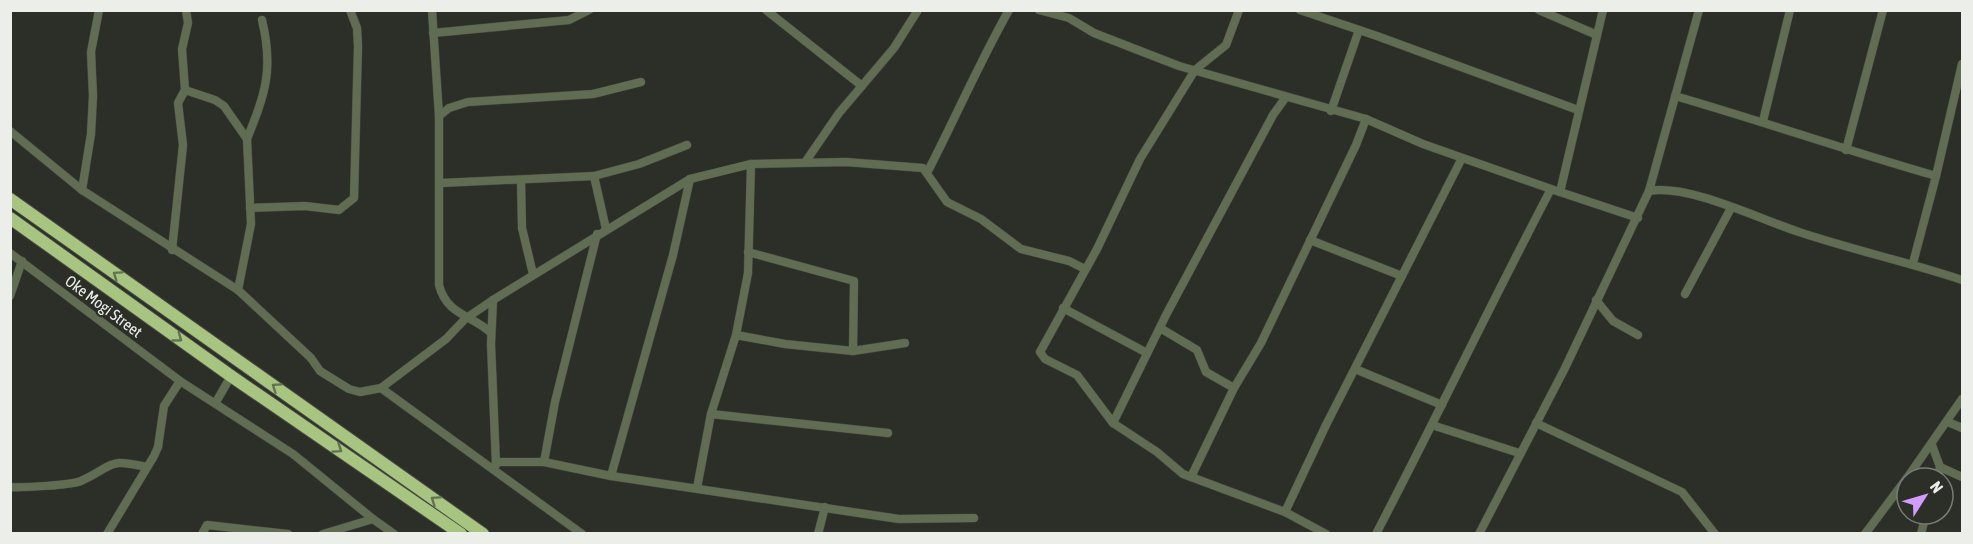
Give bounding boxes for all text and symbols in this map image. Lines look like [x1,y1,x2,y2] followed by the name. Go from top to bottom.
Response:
[61,271,146,342] street label: Oke Mogi Street
[112,271,123,282] one-way arrow
[171,330,182,341] one-way arrow
[271,383,282,394] one-way arrow
[331,442,342,453] one-way arrow
[1895,466,1955,526] north arrow
[1927,478,1947,496] text: N
[431,496,442,507] one-way arrow

